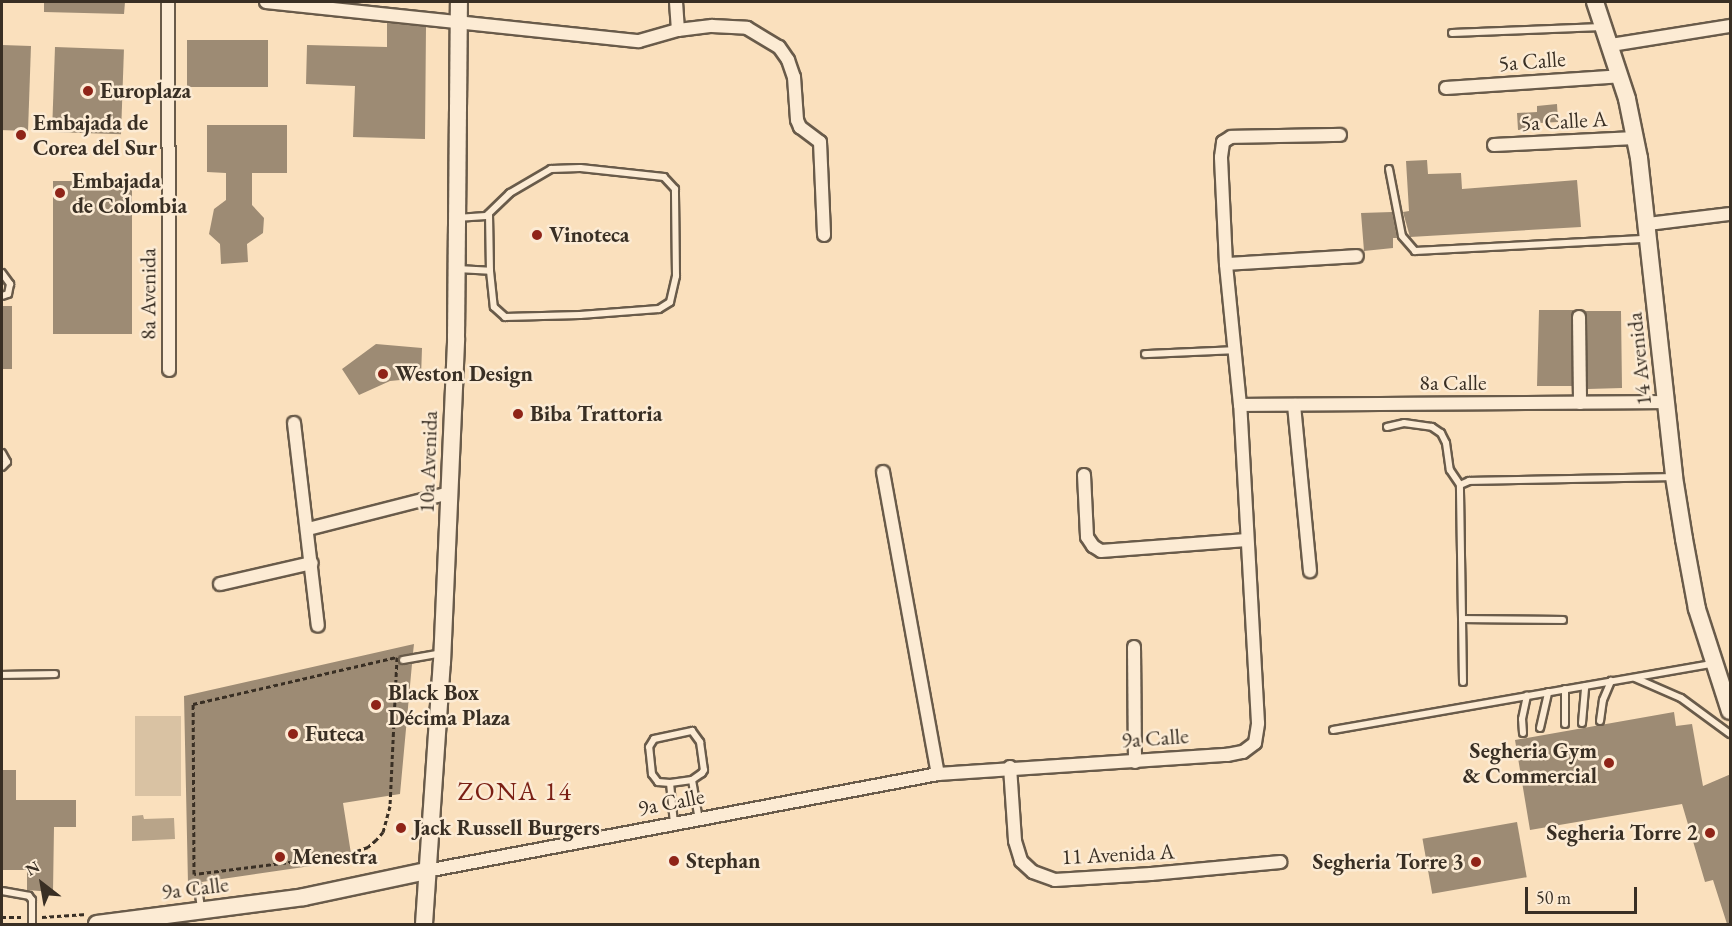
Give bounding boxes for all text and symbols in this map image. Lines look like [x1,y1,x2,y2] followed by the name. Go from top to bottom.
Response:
[1498,45,1566,77] street label: 5a Calle
[100,78,191,104] place label: Europlaza
[81,84,95,98] marker: Europlaza
[1520,106,1608,136] street label: 5a Calle A
[33,109,157,160] place label: Embajada de Corea del Sur
[14,128,28,142] marker: Embajada de Corea del Sur
[72,167,187,218] place label: Embajada de Colombia
[53,186,67,200] marker: Embajada de Colombia
[549,222,629,248] place label: Vinoteca
[530,228,544,242] marker: Vinoteca
[135,248,161,340] street label: 8a Avenida
[1621,311,1657,407] street label: 14 Avenida
[395,361,533,387] place label: Weston Design
[376,367,390,381] marker: Weston Design
[1419,370,1487,396] street label: 8a Calle
[530,401,662,427] place label: Biba Trattoria
[511,407,525,421] marker: Biba Trattoria
[413,410,443,514] street label: 10a Avenida
[388,679,510,730] place label: Black Box Décima Plaza
[369,698,383,712] marker: Black Box Décima Plaza
[305,721,365,747] place label: Futeca
[1121,722,1189,754] street label: 9a Calle
[286,727,300,741] marker: Futeca
[1463,737,1597,788] place label: Segheria Gym & Commercial
[1602,756,1616,770] marker: Segheria Gym & Commercial
[458,776,572,808] district label: ZONA 14
[635,783,707,821] street label: 9a Calle
[413,815,600,841] place label: Jack Russell Burgers
[1547,820,1698,846] place label: Segheria Torre 2
[394,821,408,835] marker: Jack Russell Burgers
[1703,826,1717,840] marker: Segheria Torre 2
[1061,838,1175,870] street label: 11 Avenida A
[292,844,377,870] place label: Menestra
[686,848,760,874] place label: Stephan
[1313,849,1464,875] place label: Segheria Torre 3
[273,850,287,864] marker: Menestra
[12,854,72,914] north arrow
[667,854,681,868] marker: Stephan
[1469,855,1483,869] marker: Segheria Torre 3
[22,856,43,880] text: N
[160,871,230,905] street label: 9a Calle
[1528,875,1640,913] scale bar
[1536,886,1571,909] text: 50 m

